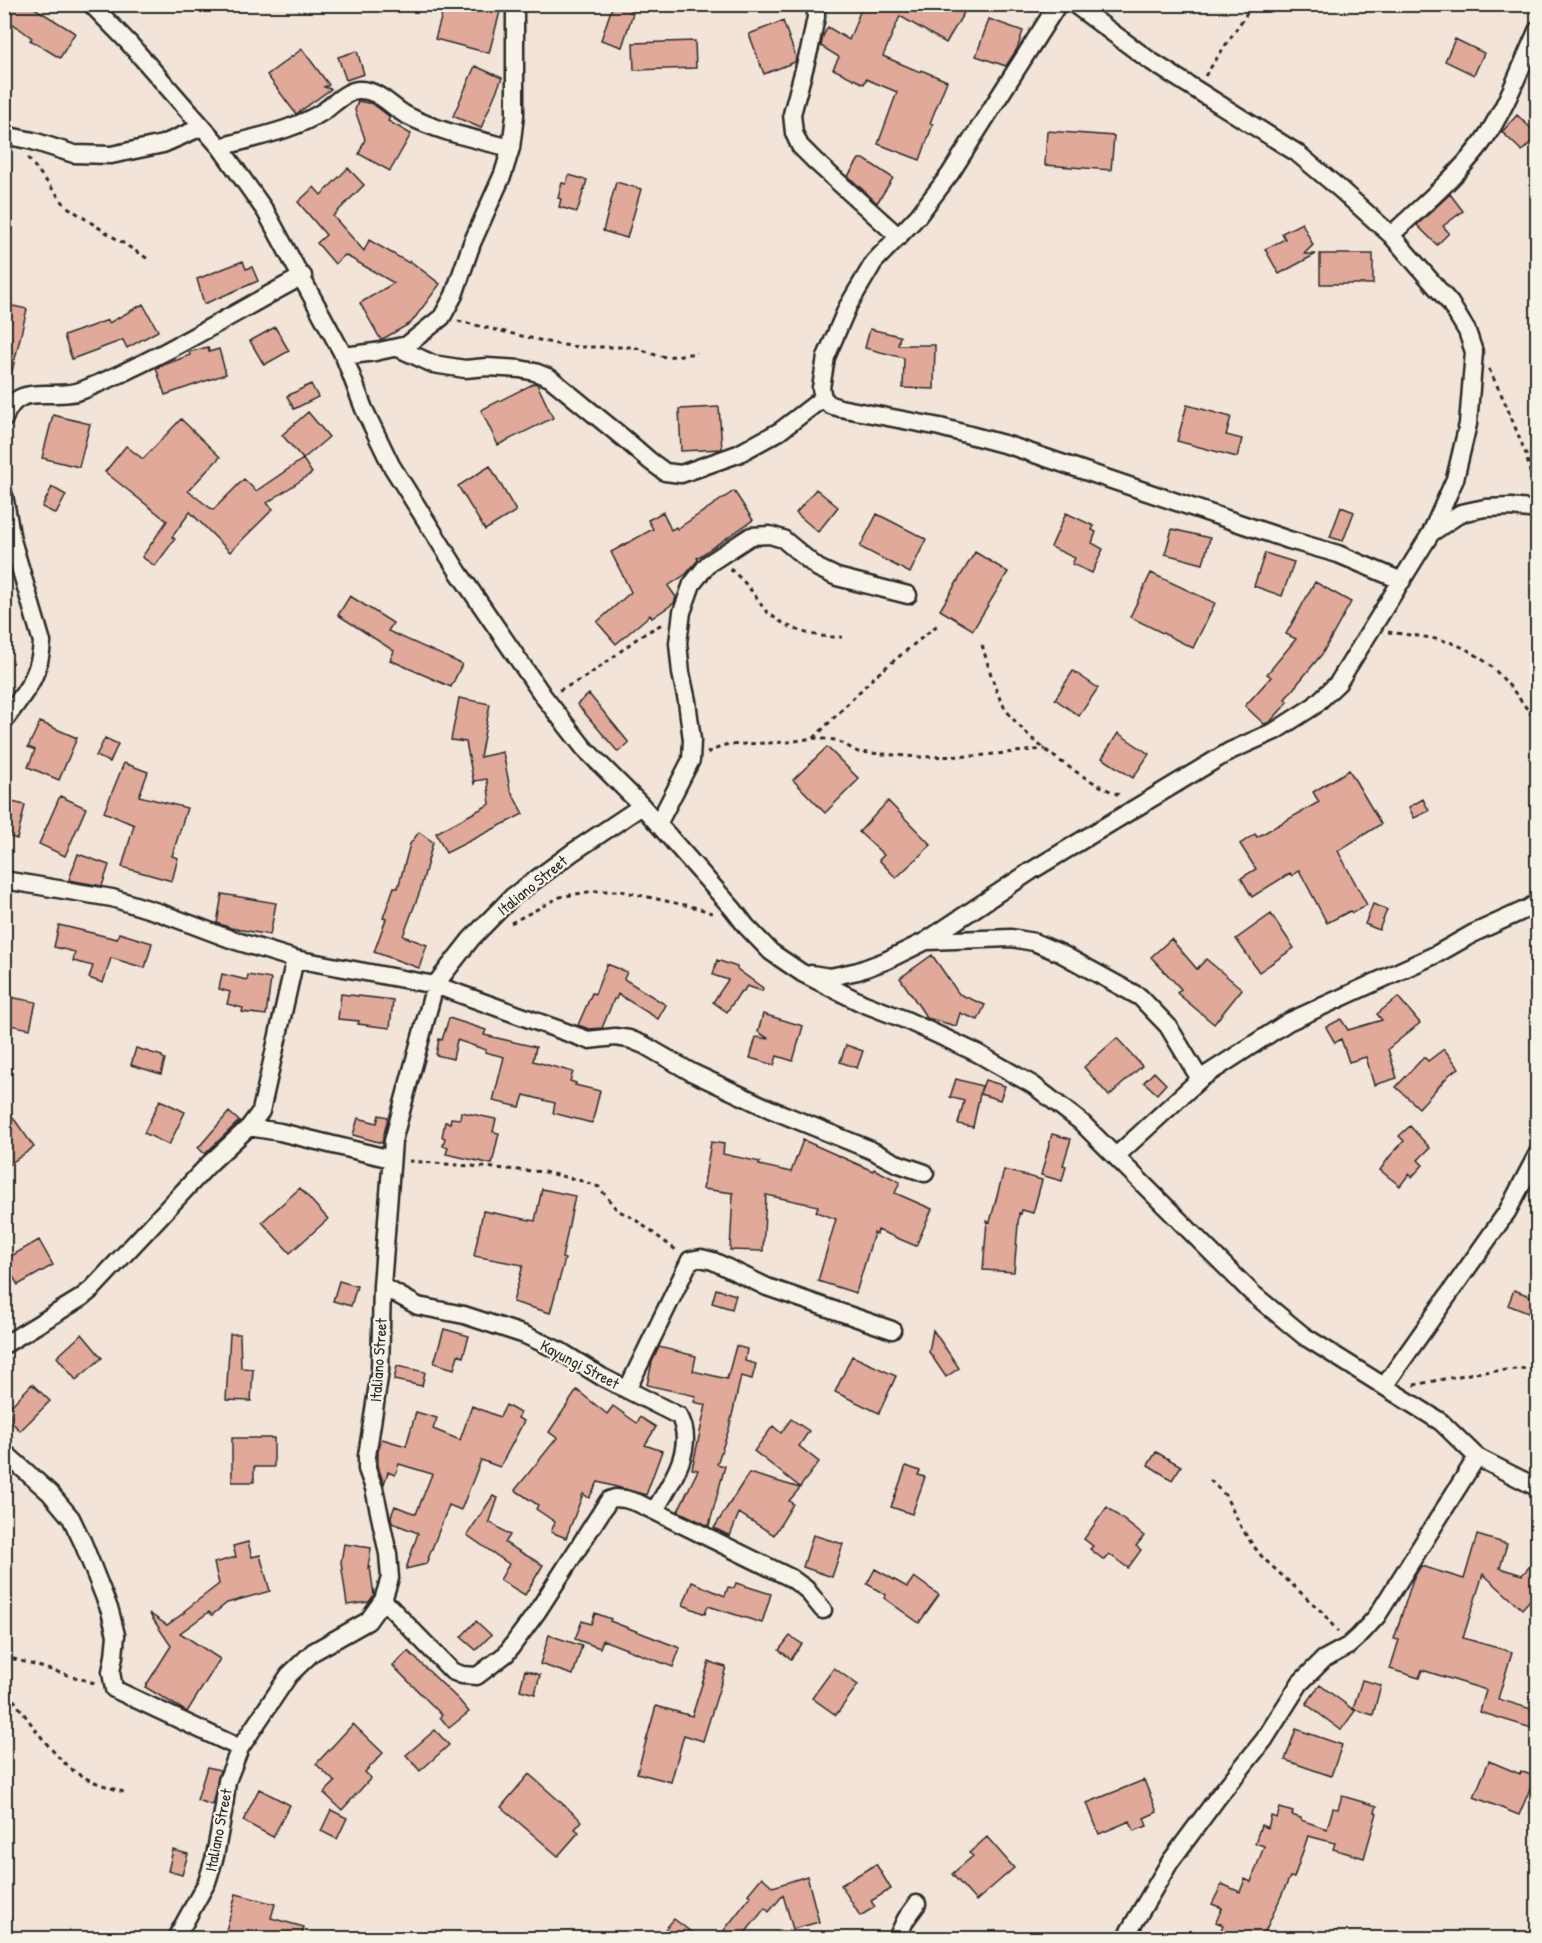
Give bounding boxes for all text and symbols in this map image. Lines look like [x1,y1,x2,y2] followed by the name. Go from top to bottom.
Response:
[492,850,572,920] street label: Italiano Street
[364,1317,392,1403] street label: Italiano Street
[537,1334,624,1394] street label: Kayungi Street
[199,1786,237,1873] street label: Italiano Street

